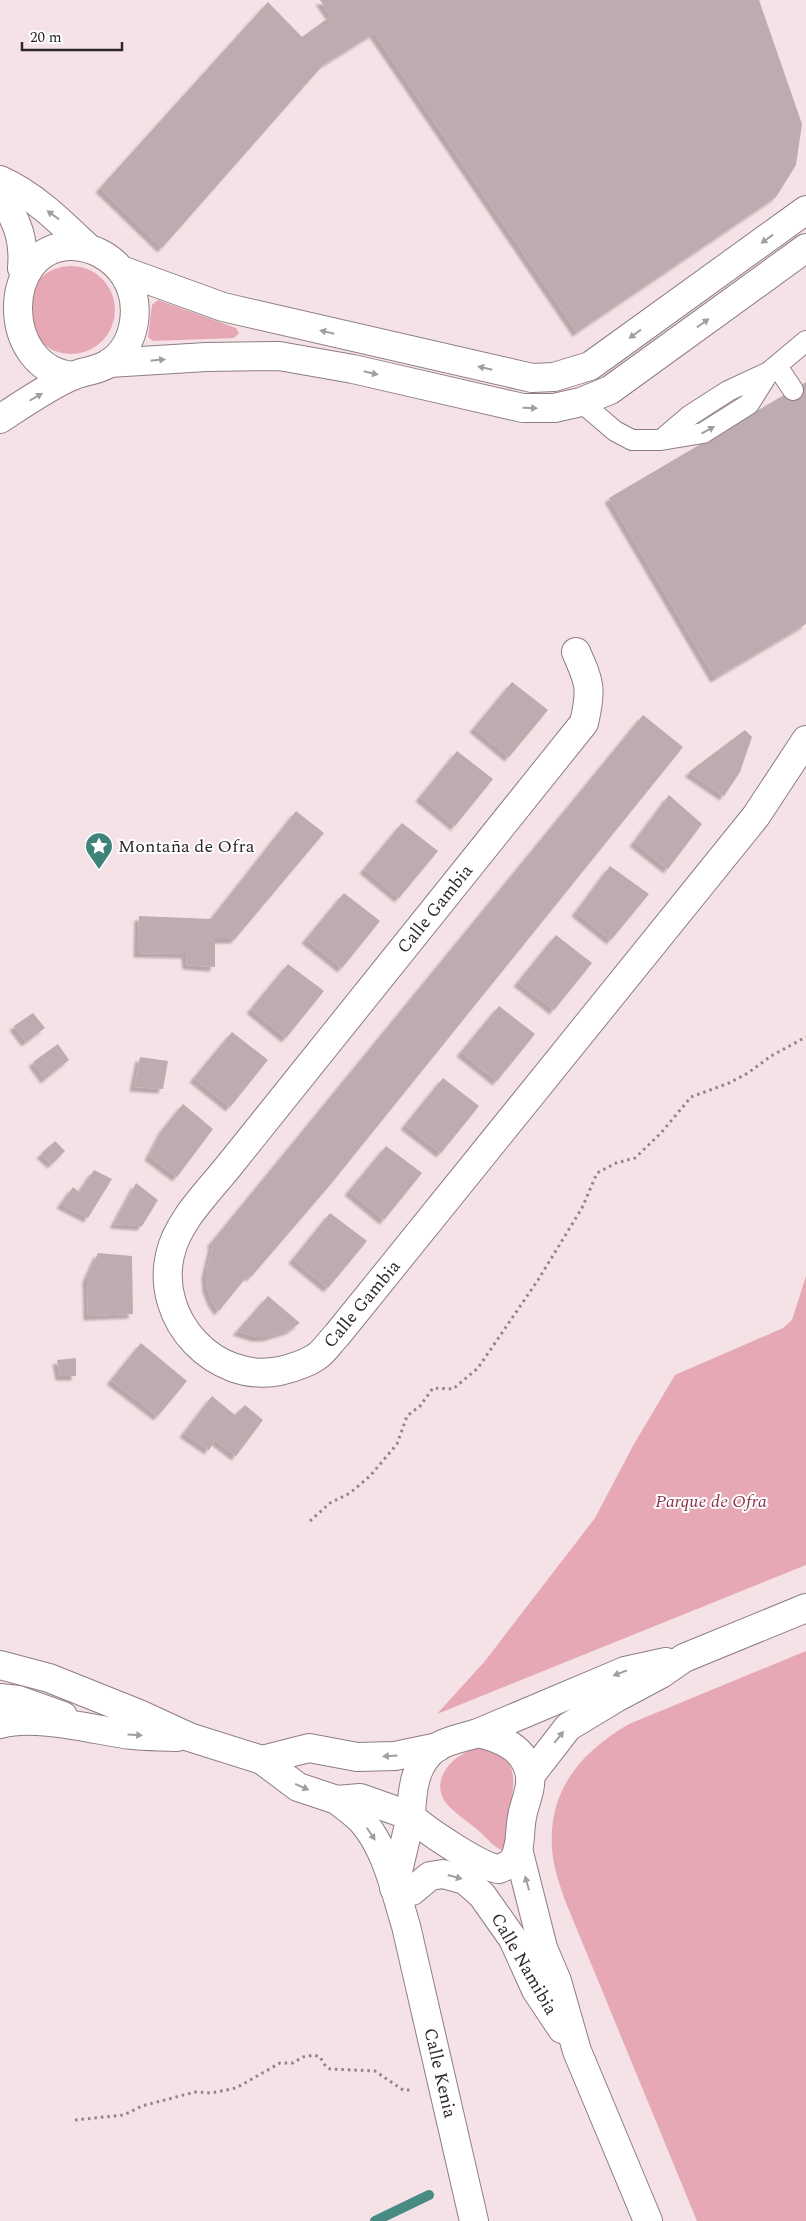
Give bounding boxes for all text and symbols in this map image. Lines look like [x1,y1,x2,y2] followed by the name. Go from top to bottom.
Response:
[22,20,122,52] scale bar
[30,26,62,49] text: 20 m
[46,210,60,220] one-way arrow
[760,233,773,243] one-way arrow
[696,318,710,328] one-way arrow
[319,328,334,336] one-way arrow
[628,329,642,339] one-way arrow
[150,356,166,364] one-way arrow
[478,364,493,372] one-way arrow
[364,369,379,377] one-way arrow
[30,392,43,401] one-way arrow
[522,404,538,412] one-way arrow
[701,425,715,434] one-way arrow
[84,831,114,870] place icon: Montaña de Ofra
[118,833,255,860] place label: Montaña de Ofra
[391,858,480,959] street label: Calle Gambia
[317,1254,407,1354] street label: Calle Gambia
[655,1488,767,1515] park label: Parque de Ofra
[612,1669,627,1677] one-way arrow
[127,1731,143,1739] one-way arrow
[554,1731,565,1744] one-way arrow
[382,1752,398,1760] one-way arrow
[295,1784,309,1792] one-way arrow
[366,1827,376,1841] one-way arrow
[447,1873,462,1881] one-way arrow
[523,1876,531,1891] one-way arrow
[484,1908,564,2020] street label: Calle Namibia
[417,2025,464,2121] street label: Calle Kenia

